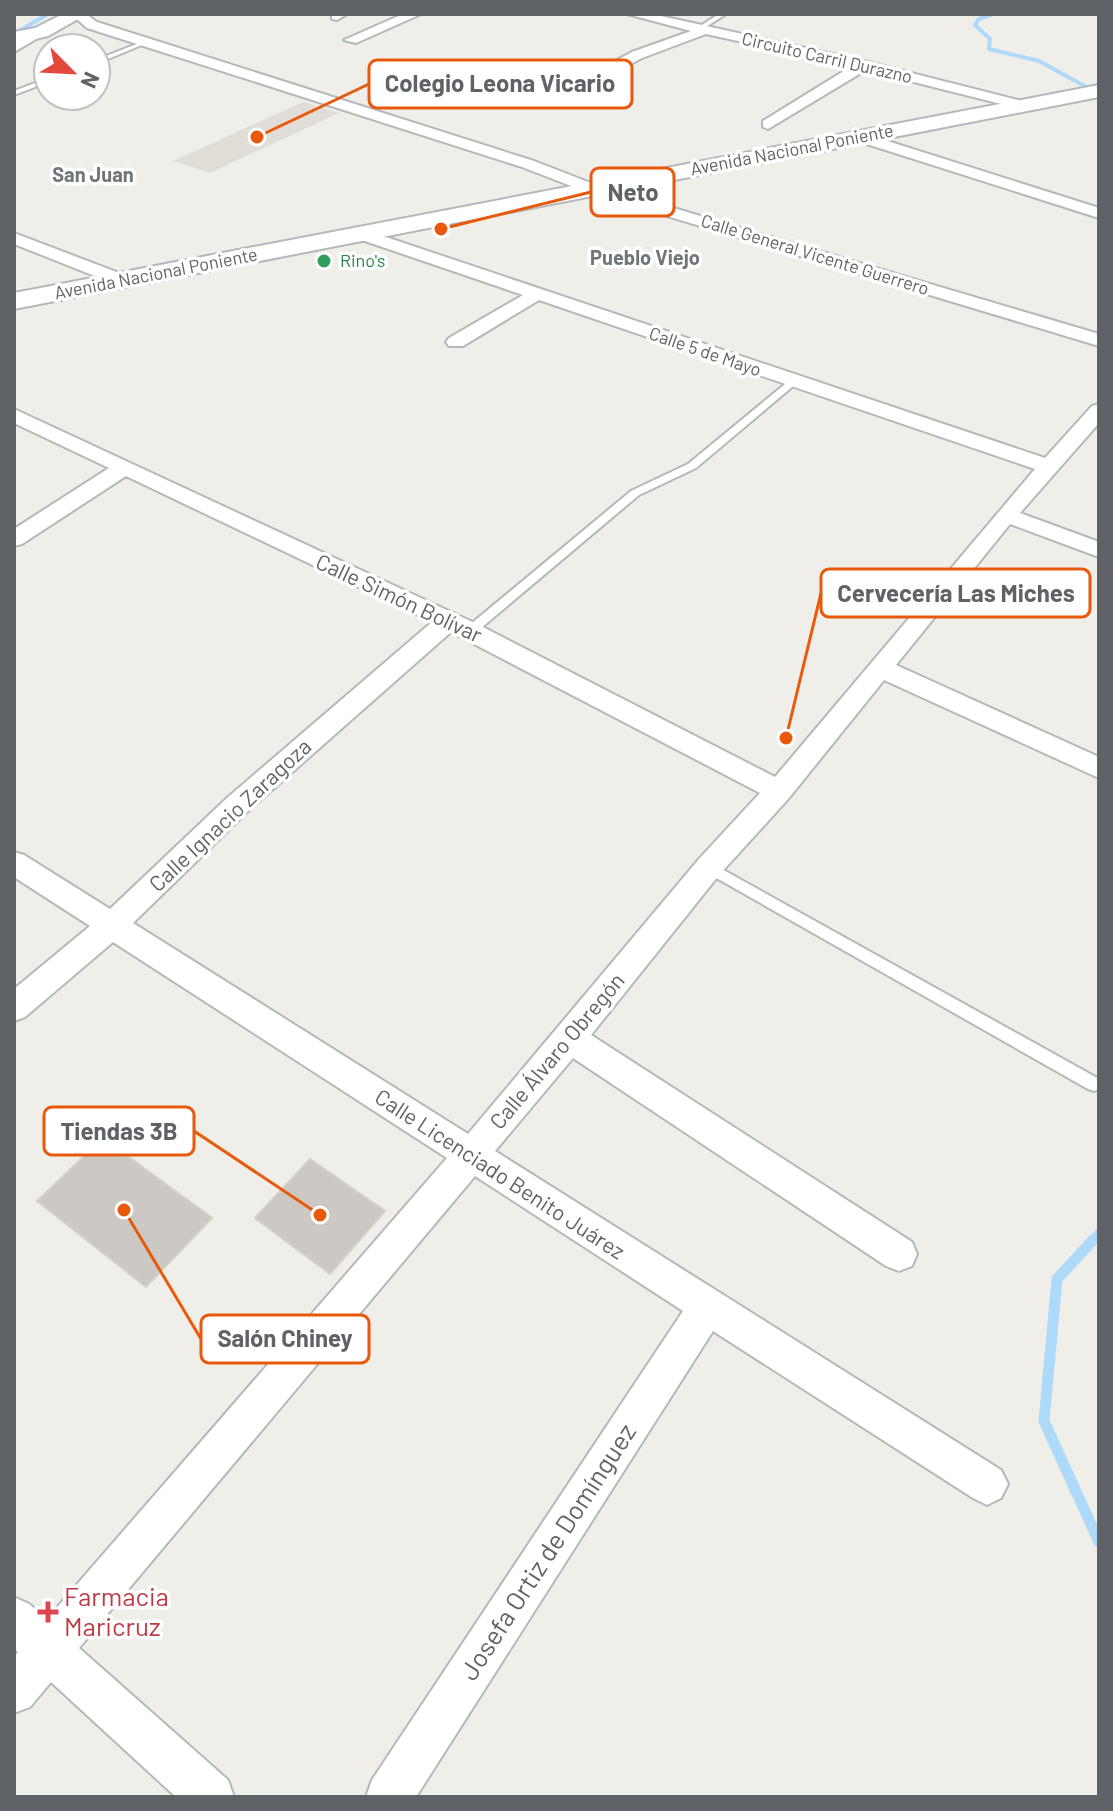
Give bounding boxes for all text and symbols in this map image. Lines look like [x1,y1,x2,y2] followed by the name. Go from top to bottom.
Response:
[740,27,915,87] street label: Circuito Carril Durazno
[32,32,112,112] north arrow
[369,60,632,108] callout: Colegio Leona Vicario
[385,68,615,97] text: Colegio Leona Vicario
[76,69,106,93] text: N
[688,119,895,180] street label: Avenida Nacional Poniente
[52,162,134,186] district label: San Juan
[591,168,674,216] callout: Neto
[607,177,659,206] text: Neto
[699,209,932,299] street label: Calle General Vicente Guerrero
[52,243,259,304] street label: Avenida Nacional Poniente
[590,245,700,269] district label: Pueblo Viejo
[340,249,385,271] place label: Rino's
[315,252,333,270] marker: Rino's
[646,322,764,381] street label: Calle 5 de Mayo
[312,547,487,647] street label: Calle Simón Bolívar
[821,569,1090,617] callout: Cervecería Las Miches
[837,578,1075,607] text: Cervecería Las Miches
[143,732,316,896] street label: Calle Ignacio Zaragoza
[483,967,629,1134] street label: Calle Álvaro Obregón
[371,1083,630,1264] street label: Calle Licenciado Benito Juárez
[44,1107,194,1155] callout: Tiendas 3B
[60,1116,178,1145] text: Tiendas 3B
[201,1315,369,1363] callout: Salón Chiney
[217,1323,353,1352] text: Salón Chiney
[452,1417,641,1685] street label: Josefa Ortiz de Domínguez
[64,1580,169,1641] place label: Farmacia Maricruz
[39,1603,57,1621] marker: Farmacia Maricruz

